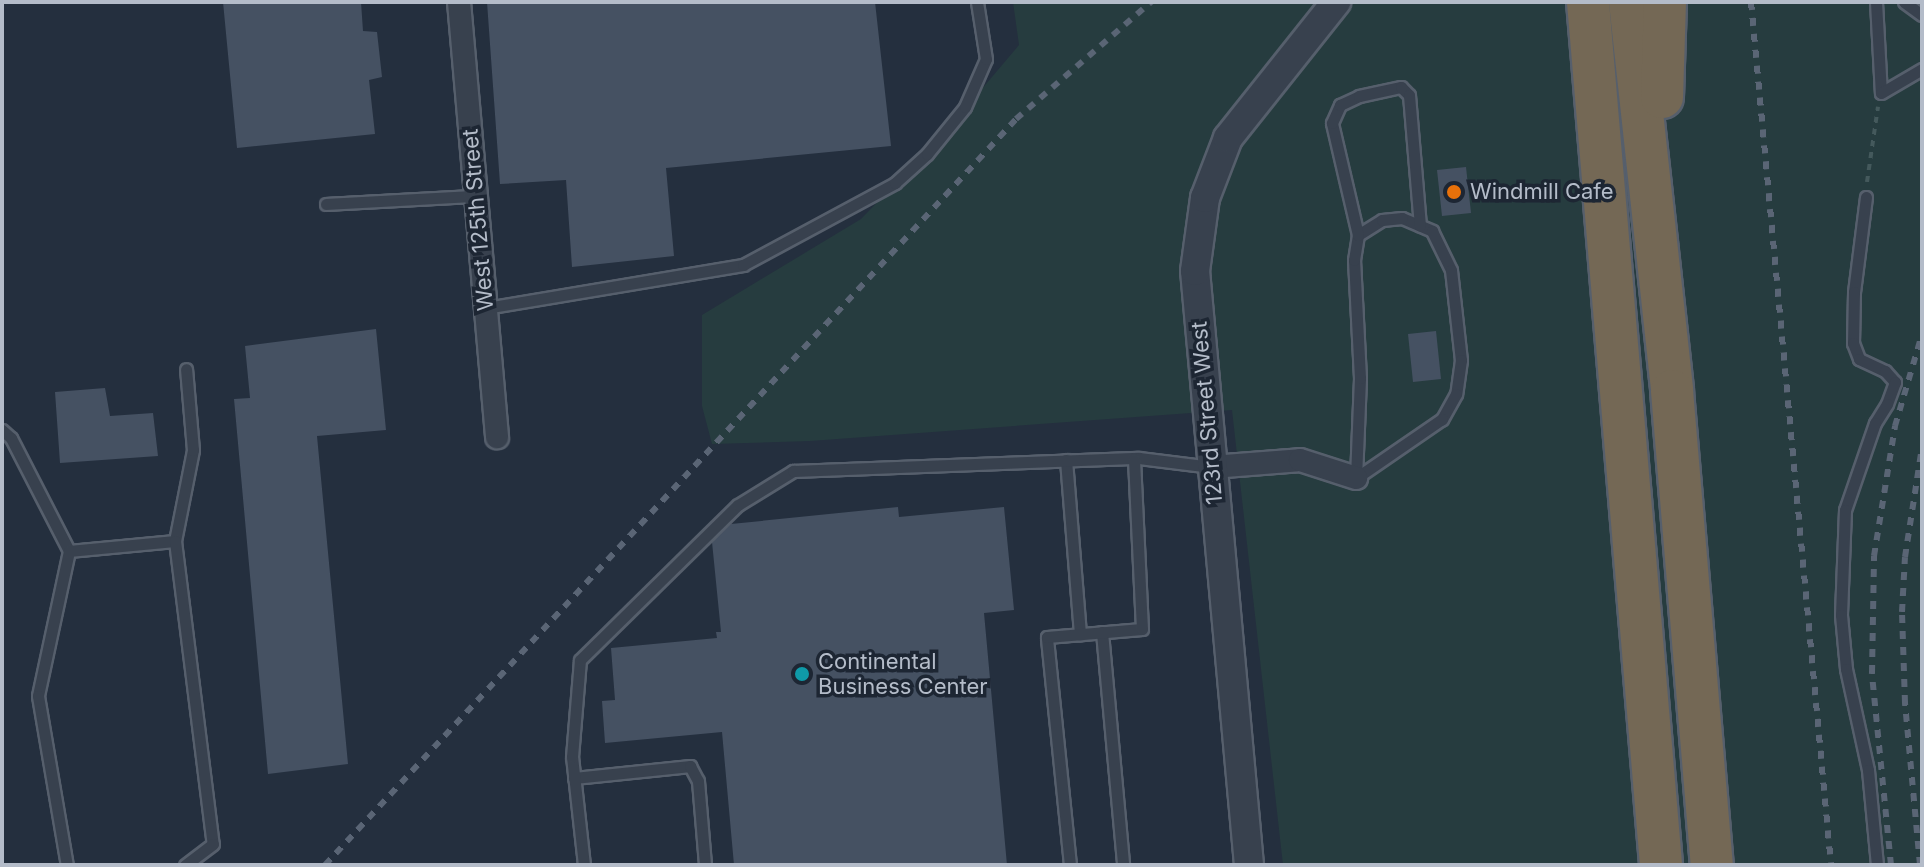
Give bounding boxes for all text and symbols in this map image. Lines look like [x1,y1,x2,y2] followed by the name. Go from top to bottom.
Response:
[457,128,499,312] street label: West 125th Street
[1470,179,1614,205] place label: Windmill Cafe
[1445,183,1463,201] marker: Windmill Cafe
[1186,320,1228,506] street label: 123rd Street West
[818,648,988,700] place label: Continental Business Center
[793,665,811,683] marker: Continental Business Center

